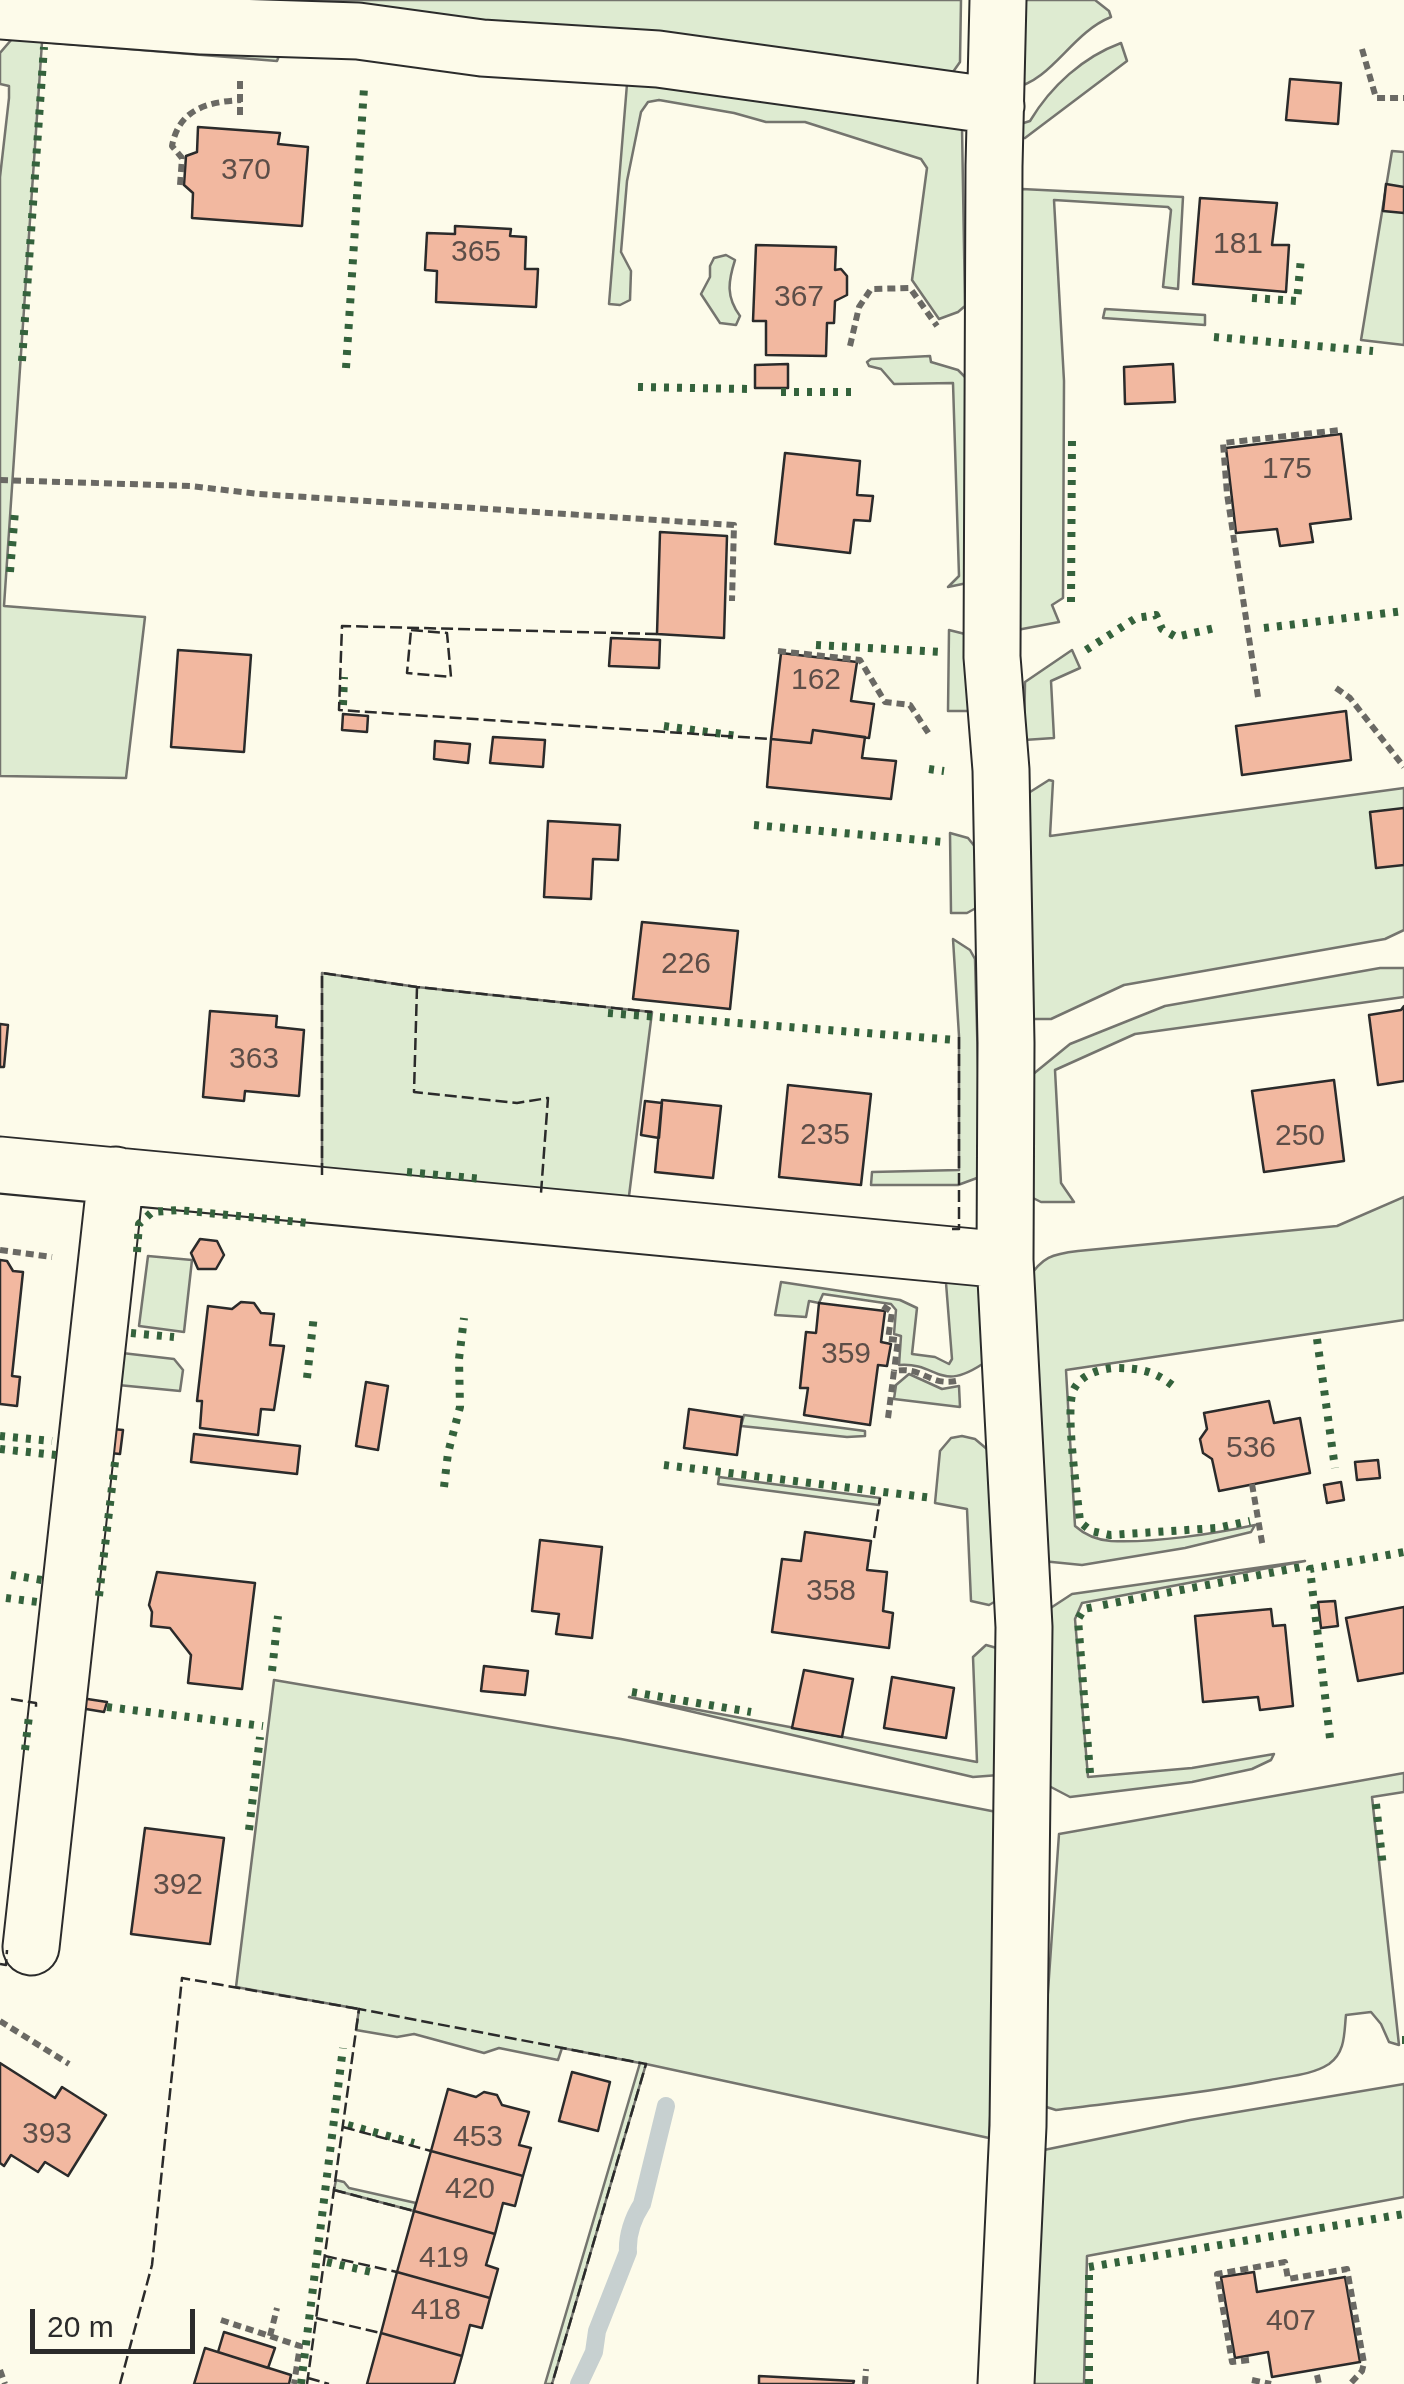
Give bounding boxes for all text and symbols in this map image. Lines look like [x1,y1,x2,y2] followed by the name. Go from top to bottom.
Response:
[221,153,271,189] house number: 370
[1213,227,1263,263] house number: 181
[451,235,501,271] house number: 365
[774,280,824,316] house number: 367
[1262,452,1312,488] house number: 175
[791,663,841,699] house number: 162
[661,947,711,983] house number: 226
[229,1042,279,1078] house number: 363
[800,1118,850,1154] house number: 235
[1275,1119,1325,1155] house number: 250
[821,1337,871,1373] house number: 359
[1226,1431,1276,1467] house number: 536
[806,1574,856,1610] house number: 358
[153,1868,203,1904] house number: 392
[22,2117,72,2153] house number: 393
[453,2120,503,2156] house number: 453
[445,2172,495,2208] house number: 420
[419,2241,469,2277] house number: 419
[35,2289,200,2351] scale bar
[411,2293,461,2329] house number: 418
[1266,2304,1316,2340] house number: 407
[47,2310,114,2343] text: 20 m

